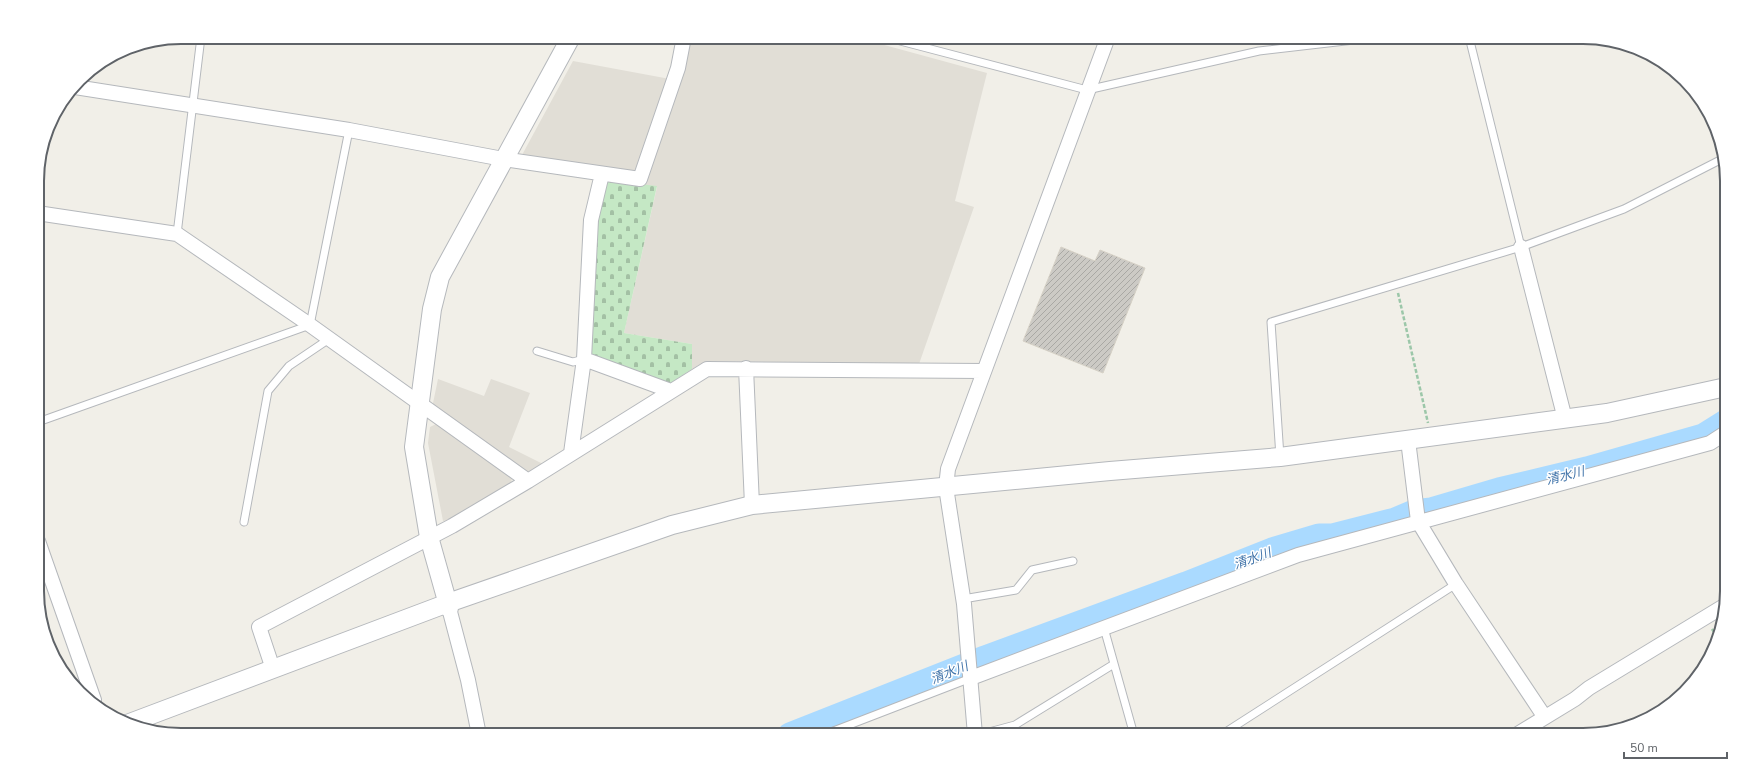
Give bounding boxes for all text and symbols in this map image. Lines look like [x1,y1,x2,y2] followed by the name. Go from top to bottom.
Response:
[1544,462,1588,489] water label: 清水川
[1231,543,1276,574] water label: 清水川
[928,657,973,689] water label: 清水川
[1624,734,1727,760] scale bar
[1630,740,1658,756] text: 50 m

